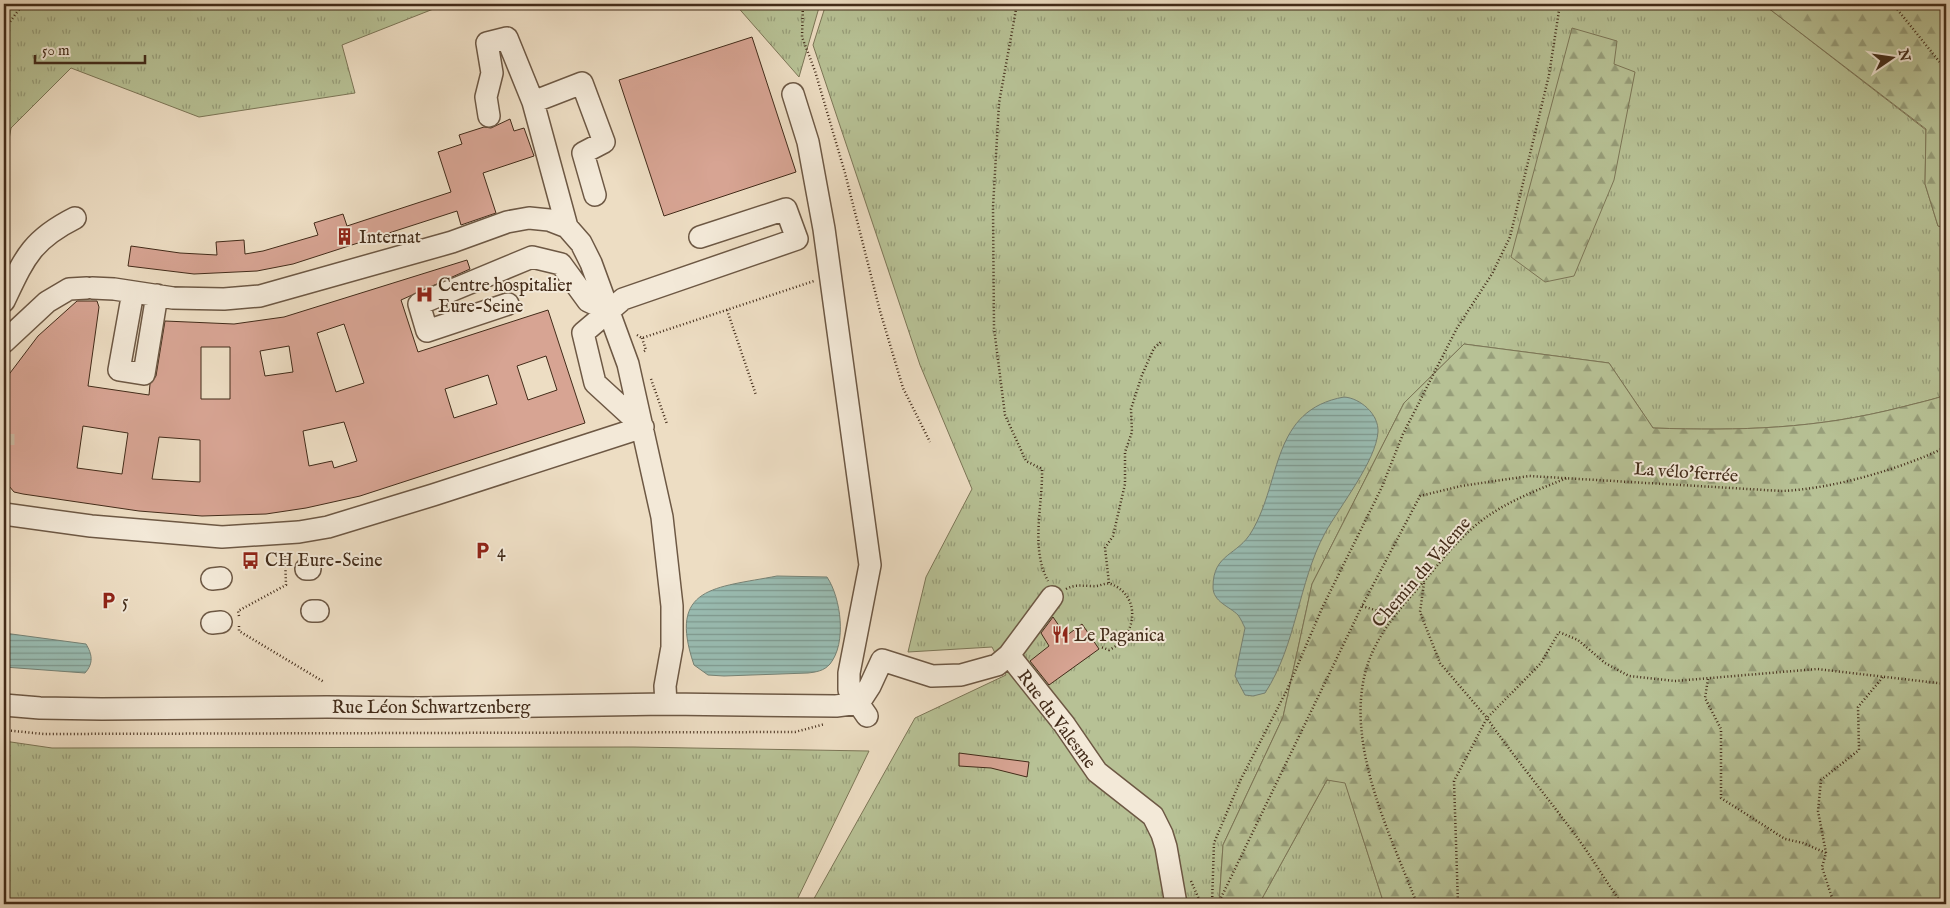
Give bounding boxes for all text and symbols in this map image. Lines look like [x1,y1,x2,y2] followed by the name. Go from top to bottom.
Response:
[35,32,145,64] scale bar
[1868,32,1918,82] north arrow
[42,41,70,60] text: 50 m
[1893,46,1914,63] text: N
[335,227,355,247] building icon: Internat
[359,227,421,250] place label: Internat
[438,275,573,319] place label: Centre hospitalier Eure-Seine
[414,285,434,305] hospital icon: Centre hospitalier Eure-Seine
[1633,458,1739,489] street label: La vélo'ferrée
[1368,513,1477,633] street label: Chemin du Valeme
[473,541,493,561] parking icon: 4
[497,541,506,564] place label: 4
[241,550,261,570] bus stop icon: CH Eure-Seine
[265,550,382,573] place label: CH Eure-Seine
[98,591,118,611] parking icon: 5
[122,591,129,614] place label: 5
[1050,625,1070,645] restaurant icon: Le Paganica
[1074,625,1165,648] place label: Le Paganica
[1011,666,1100,774] street label: Rue du Valesme
[332,697,530,720] street label: Rue Léon Schwartzenberg

